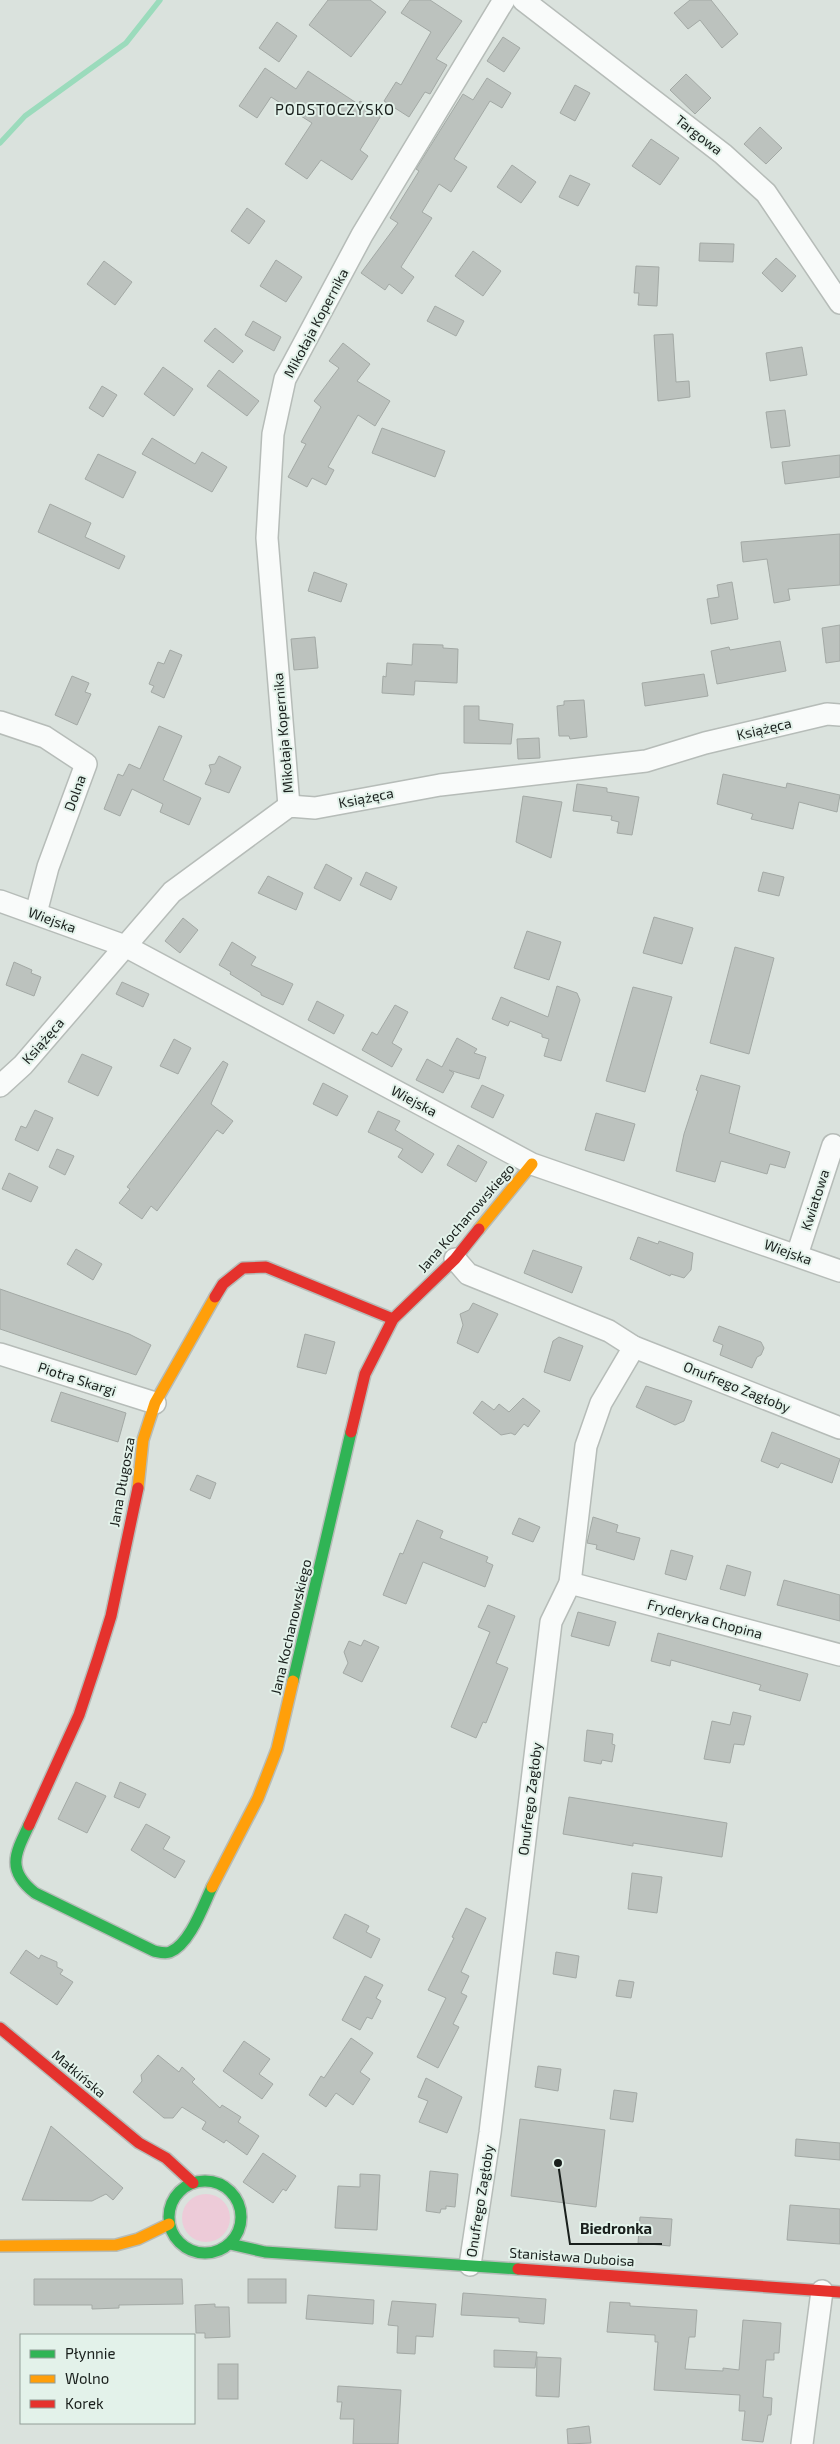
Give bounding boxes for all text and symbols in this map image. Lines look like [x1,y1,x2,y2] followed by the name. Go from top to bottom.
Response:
[275,100,395,118] district label: PODSTOCZYSKO
[672,111,726,158] street label: Targowa
[280,265,351,380] street label: Mikołaja Kopernika
[269,672,296,794] street label: Mikołaja Kopernika
[735,714,793,743] street label: Książęca
[60,772,89,813] street label: Dolna
[337,784,395,811] street label: Książęca
[26,903,78,936] street label: Wiejska
[18,1014,67,1067] street label: Książęca
[388,1081,440,1120] street label: Wiejska
[414,1160,518,1276] street label: Jana Kochanowskiego
[797,1167,832,1232] street label: Kwiatowa
[762,1235,814,1268] street label: Wiejska
[681,1357,794,1416] street label: Onufrego Zagłoby
[36,1358,118,1399] street label: Piotra Skargi
[105,1436,138,1528] street label: Jana Długosza
[267,1557,314,1696] street label: Jana Kochanowskiego
[646,1595,764,1642] street label: Fryderyka Chopina
[514,1741,545,1856] street label: Onufrego Zagłoby
[49,2046,110,2101] street label: Małkińska
[462,2143,497,2258] street label: Onufrego Zagłoby
[570,2214,662,2244] callout: Biedronka
[580,2219,652,2237] text: Biedronka
[509,2244,635,2269] street label: Stanisława Duboisa
[20,2334,195,2424] legend
[65,2344,116,2362] text: Płynnie
[65,2369,109,2387] text: Wolno
[65,2394,104,2412] text: Korek

